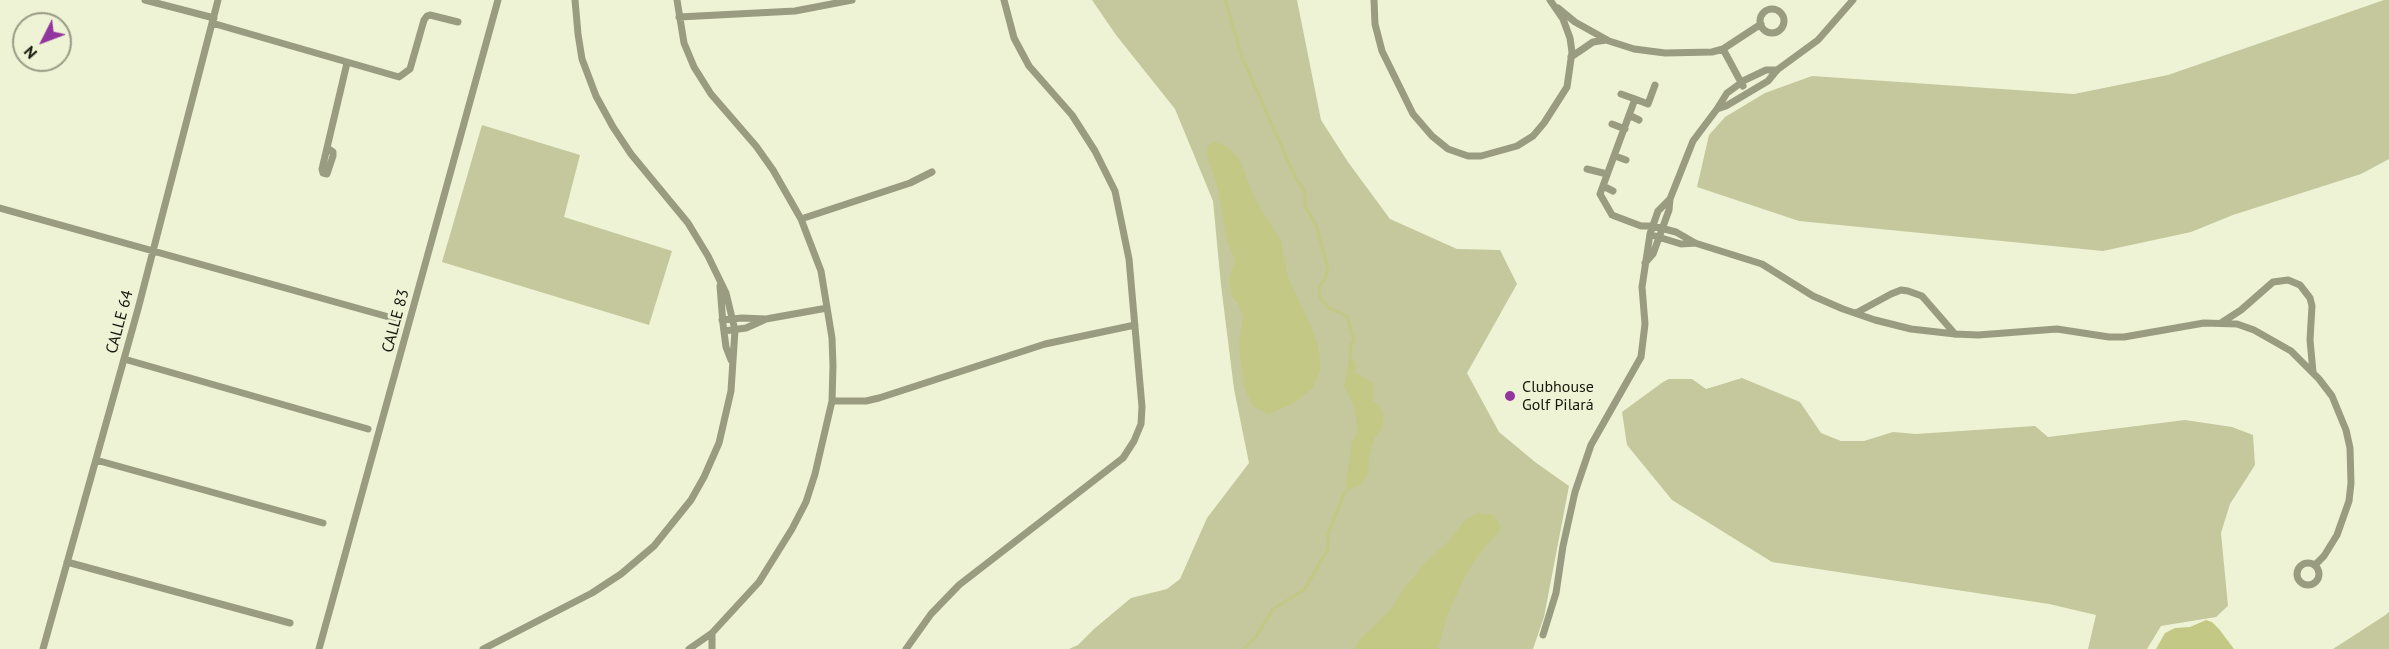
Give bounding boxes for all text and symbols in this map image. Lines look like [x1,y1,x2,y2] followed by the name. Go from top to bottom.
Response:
[12,12,72,72] north arrow
[19,42,41,63] text: N
[378,287,414,355] street label: CALLE 83
[102,288,138,356] street label: CALLE 64
[1522,377,1594,415] place label: Clubhouse Golf Pilará
[1503,389,1517,403] marker: Clubhouse Golf Pilará

